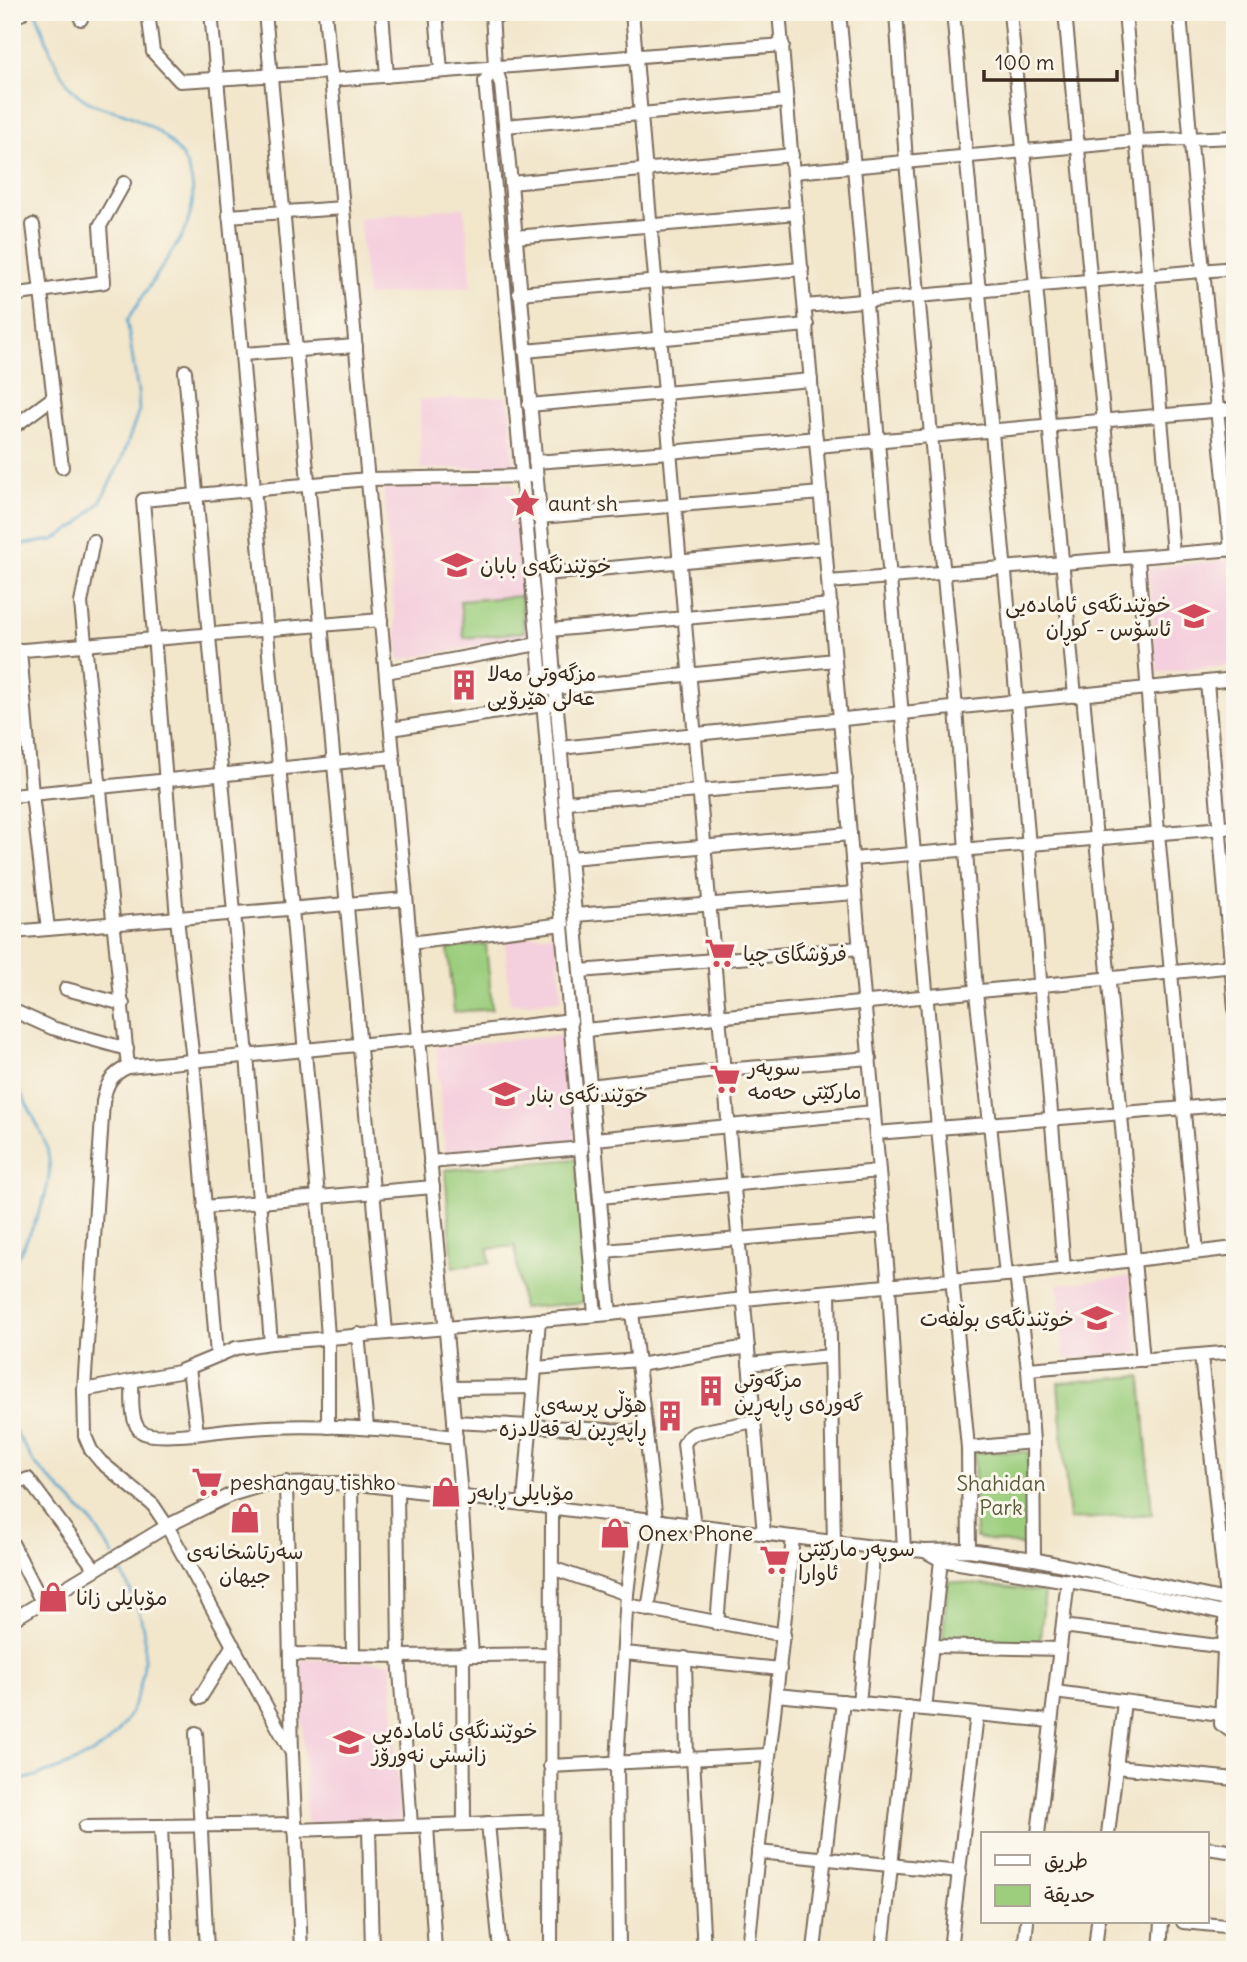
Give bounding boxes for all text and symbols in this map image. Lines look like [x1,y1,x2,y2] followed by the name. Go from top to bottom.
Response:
[984,38,1118,82] scale bar
[995,49,1054,76] text: 100 m
[508,486,542,520] place icon: aunt sh
[548,490,618,517] place label: aunt sh
[440,548,474,582] school or university icon: خوێندنگەی بابان
[480,552,611,579] place label: خوێندنگەی بابان
[1005,591,1171,646] place label: خوێندنگەی ئامادەیی ئاسۆس - کوڕان
[1177,599,1211,633] school or university icon: خوێندنگەی ئامادەیی ئاسۆس - کوڕان
[487,660,596,712] place label: مزگەوتی مەلا عەلی هێرۆیی
[447,668,481,702] building icon: مزگەوتی مەلا عەلی هێرۆیی
[703,936,737,970] supermarket icon: فرۆشگای چیا
[743,940,847,967] place label: فرۆشگای چیا
[746,1054,861,1106] place label: سوپەر مارکێتی حەمە
[708,1062,742,1096] supermarket icon: سوپەر مارکێتی حەمە
[488,1077,522,1111] school or university icon: خوێندنگەی بنار
[526,1081,648,1108] place label: خوێندنگەی بنار
[1080,1301,1114,1335] school or university icon: خوێندنگەی بوڵفەت
[920,1304,1074,1332] place label: خوێندنگەی بوڵفەت
[734,1366,863,1421] place label: مزگەوتی گەورەی ڕاپەڕین
[694,1374,728,1408] building icon: مزگەوتی گەورەی ڕاپەڕین
[499,1390,647,1446] place label: هۆڵی پرسەی ڕاپەڕین لە قەڵادزە
[653,1399,687,1433] building icon: هۆڵی پرسەی ڕاپەڕین لە قەڵادزە
[190,1465,224,1499] supermarket icon: peshangay tishko
[230,1469,395,1496] place label: peshangay tishko
[956,1470,1046,1521] park label: Shahidan Park
[429,1475,463,1509] shop icon: مۆبایلی ڕابەر
[467,1479,574,1510] place label: مۆبایلی ڕابەر
[228,1501,262,1535] shop icon: سەرتاشخانەی جیهان
[598,1516,632,1550] shop icon: Onex Phone
[638,1520,753,1547] place label: Onex Phone
[798,1535,915,1587] place label: سوپەر مارکێتی ئاوارا
[186,1538,304,1589] place label: سەرتاشخانەی جیهان
[758,1543,792,1577] supermarket icon: سوپەر مارکێتی ئاوارا
[36,1580,70,1614] shop icon: مۆبایلی زانا
[76,1584,168,1612] place label: مۆبایلی زانا
[370,1717,538,1769] place label: خوێندنگەی ئامادەیی زانستی نەورۆز
[332,1725,366,1759] school or university icon: خوێندنگەی ئامادەیی زانستی نەورۆز
[981,1832,1208,1924] legend
[1044,1847,1088,1874] text: طريق
[1044,1881,1095,1908] text: حديقة

